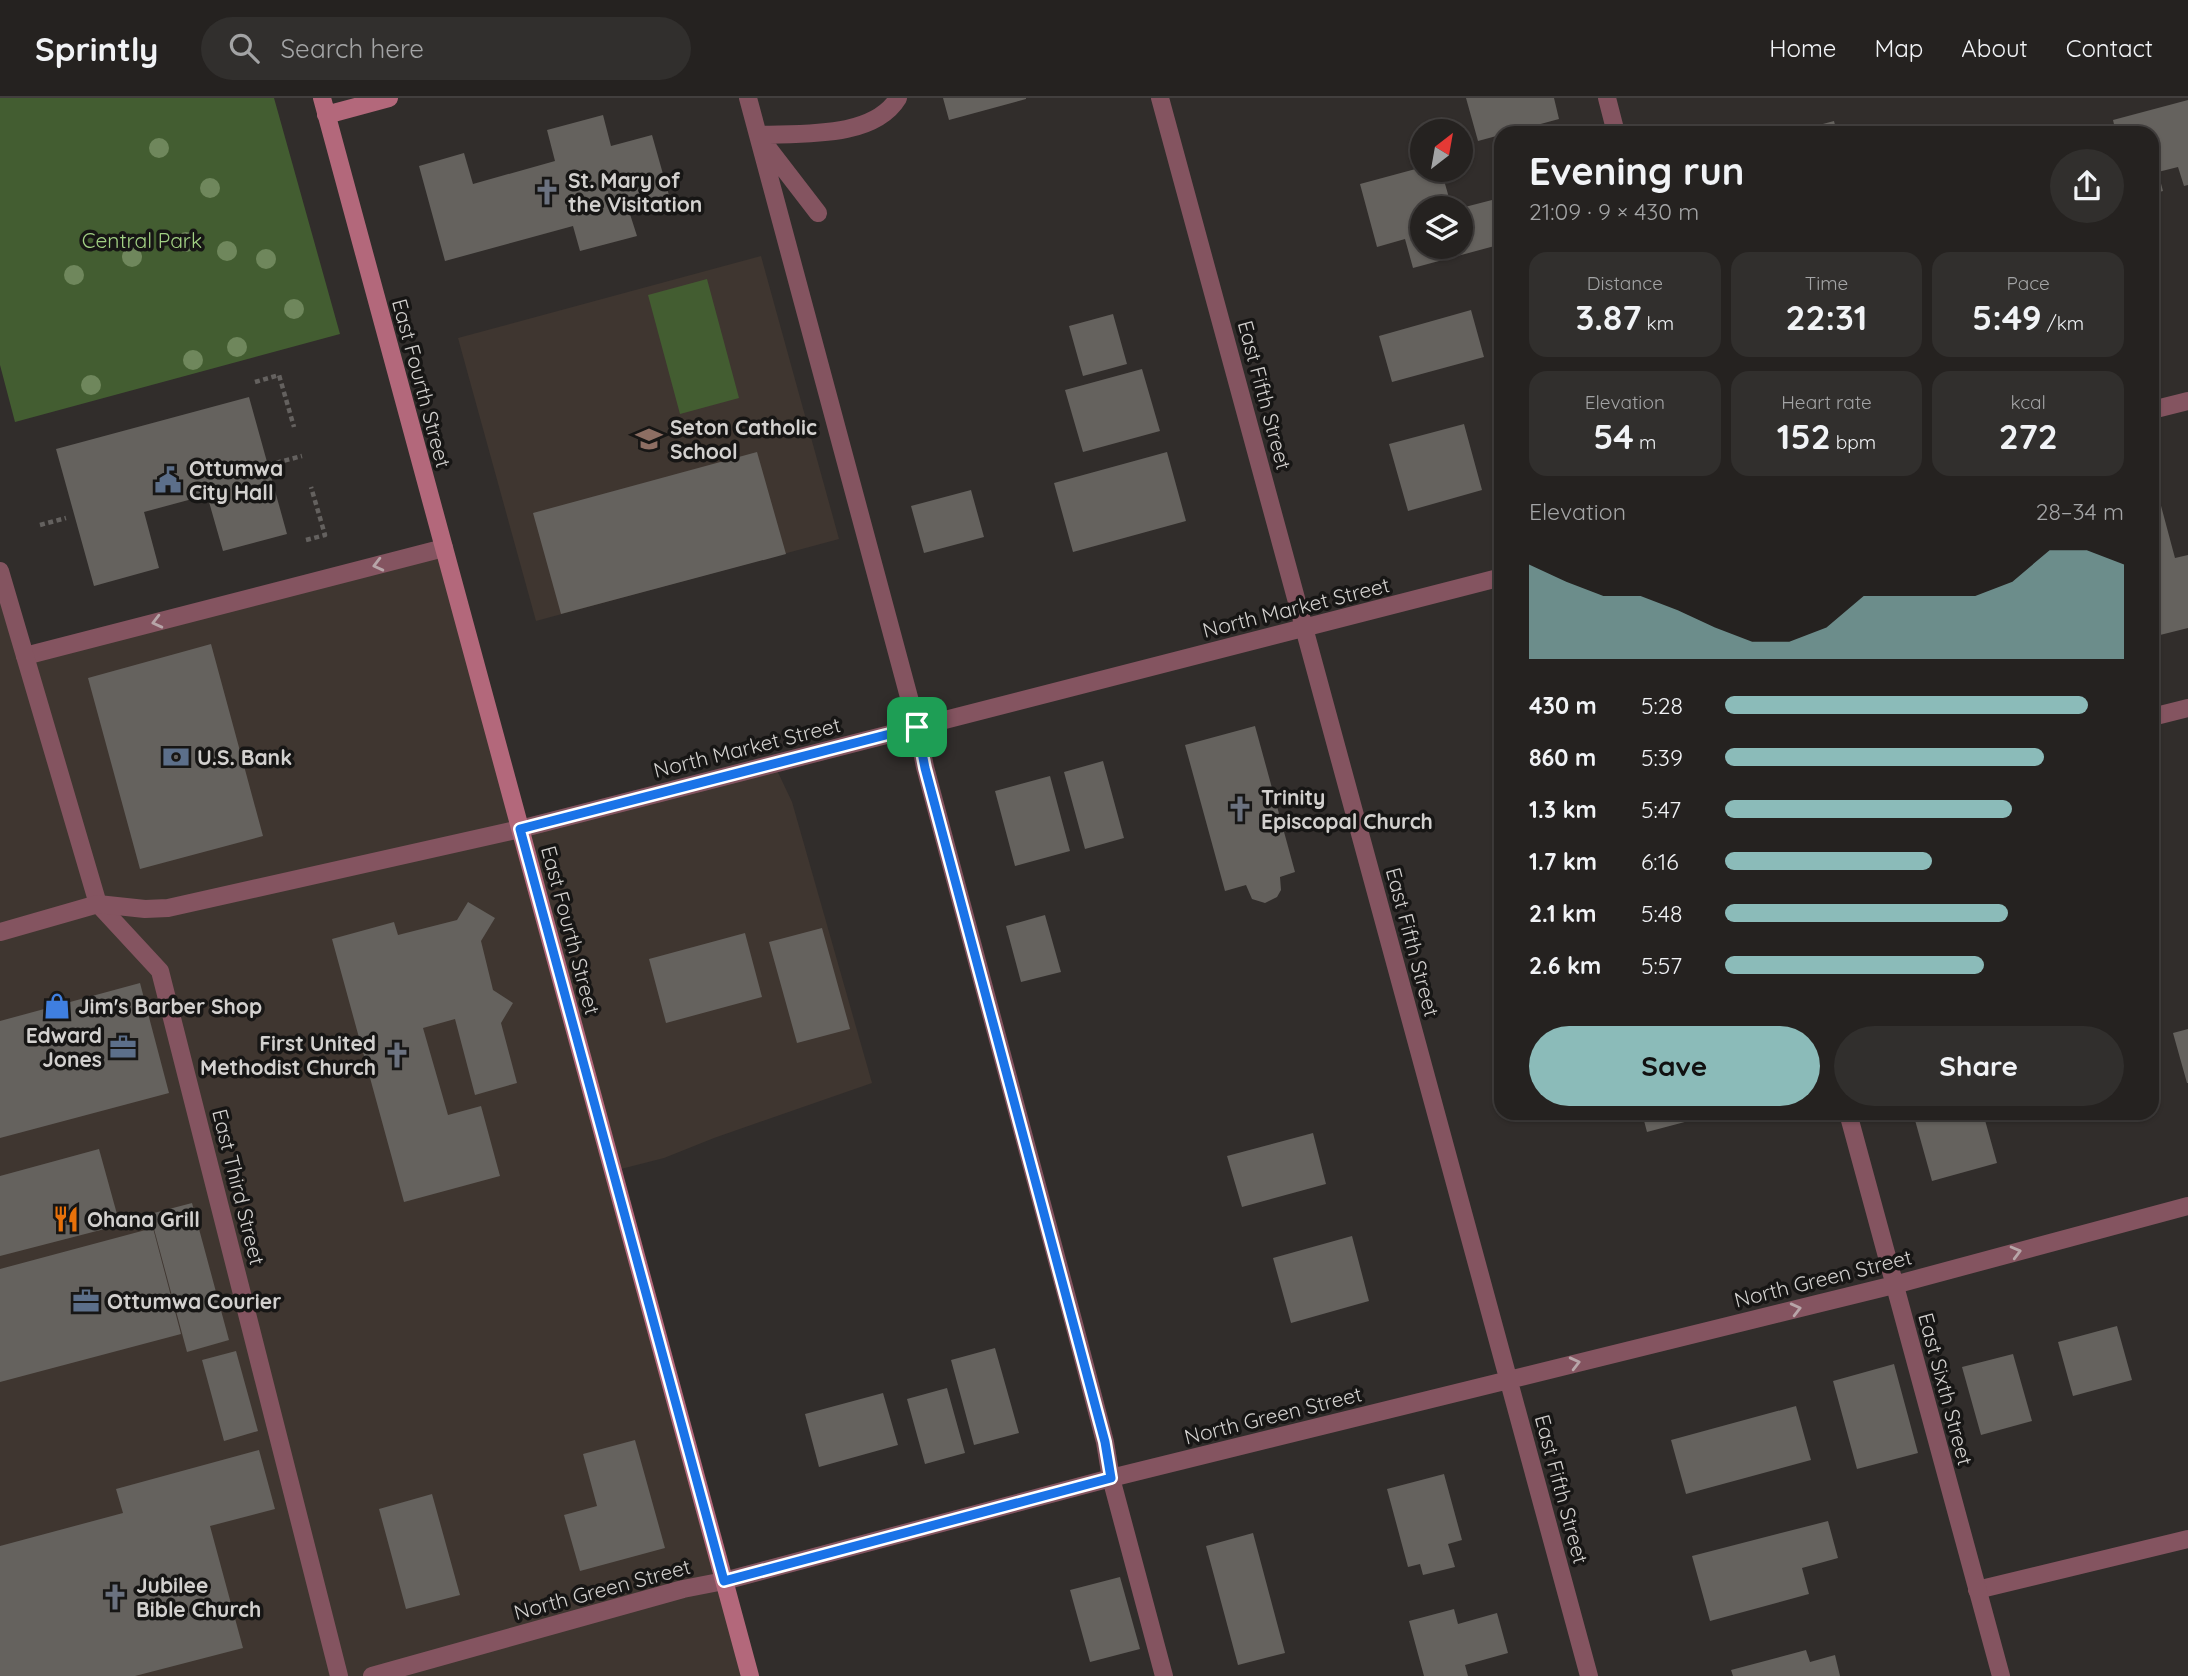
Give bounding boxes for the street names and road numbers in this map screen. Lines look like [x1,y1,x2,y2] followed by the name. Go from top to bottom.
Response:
[387,296,457,470] street label: East Fourth Street
[1233,317,1297,473] street label: East Fifth Street
[1200,571,1392,643] street label: North Market Street
[651,711,843,783] street label: North Market Street
[536,843,606,1017] street label: East Fourth Street
[1381,864,1445,1020] street label: East Fifth Street
[207,1106,271,1268] street label: East Third Street
[1732,1243,1914,1313] street label: North Green Street
[1913,1310,1979,1468] street label: East Sixth Street
[1182,1380,1364,1450] street label: North Green Street
[1530,1411,1594,1567] street label: East Fifth Street
[511,1553,693,1625] street label: North Green Street

